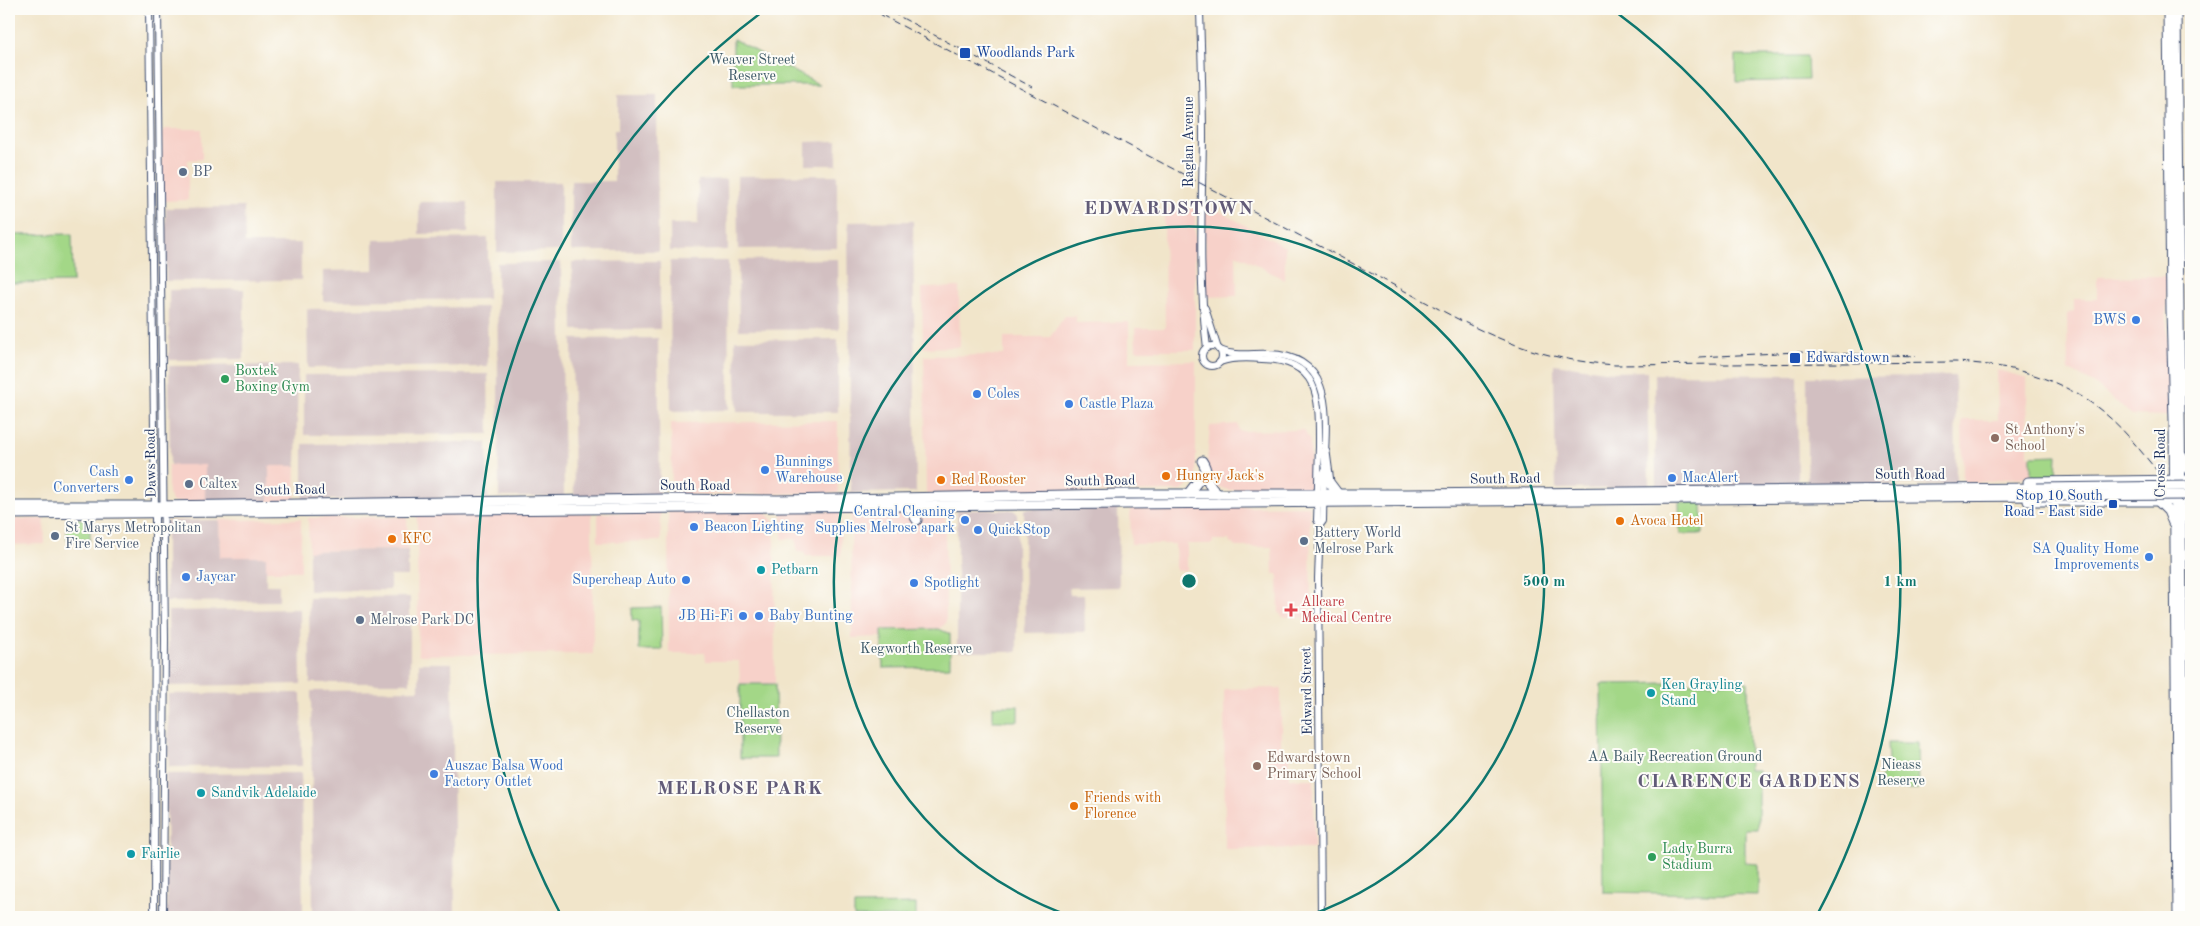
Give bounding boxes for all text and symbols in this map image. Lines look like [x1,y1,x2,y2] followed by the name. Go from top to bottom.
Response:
[958,46,972,60] marker: Woodlands Park
[976,46,1075,60] place label: Woodlands Park
[709,53,795,83] park label: Weaver Street Reserve
[1182,96,1196,188] street label: Raglan Avenue
[193,165,212,179] place label: BP
[177,166,189,178] marker: BP
[1084,200,1254,219] district label: EDWARDSTOWN
[2093,313,2126,327] place label: BWS
[2130,314,2142,326] marker: BWS
[1788,351,1802,365] marker: Edwardstown
[1806,351,1890,365] place label: Edwardstown
[235,364,310,394] place label: Boxtek Boxing Gym
[219,373,231,385] marker: Boxtek Boxing Gym
[987,387,1020,401] place label: Coles
[971,388,983,400] marker: Coles
[1079,397,1154,411] place label: Castle Plaza
[1063,398,1075,410] marker: Castle Plaza
[2005,423,2085,453] place label: St Anthony's School
[143,428,159,498] street label: Daws Road
[2154,428,2168,498] street label: Cross Road
[1989,432,2001,444] marker: St Anthony's School
[775,455,842,485] place label: Bunnings Warehouse
[759,464,771,476] marker: Bunnings Warehouse
[53,465,119,495] place label: Cash Converters
[1875,468,1945,482] street label: South Road
[1176,469,1264,483] place label: Hungry Jack's
[1160,470,1172,482] marker: Hungry Jack's
[1470,471,1540,487] street label: South Road
[1682,471,1738,485] place label: MacAlert
[1666,472,1678,484] marker: MacAlert
[951,473,1026,487] place label: Red Rooster
[1065,473,1135,489] street label: South Road
[123,474,135,486] marker: Cash Converters
[935,474,947,486] marker: Red Rooster
[199,477,238,491] place label: Caltex
[183,478,195,490] marker: Caltex
[660,479,730,493] street label: South Road
[255,482,325,498] street label: South Road
[2004,489,2103,519] place label: Stop 10 South Road - East side
[2107,498,2119,510] marker: Stop 10 South Road - East side
[815,505,955,535] place label: Central Cleaning Supplies Melrose apark
[959,514,971,526] marker: Central Cleaning Supplies Melrose apark
[1630,514,1704,528] place label: Avoca Hotel
[1614,515,1626,527] marker: Avoca Hotel
[704,520,804,534] place label: Beacon Lighting
[65,521,202,551] place label: St Marys Metropolitan Fire Service
[688,521,700,533] marker: Beacon Lighting
[988,523,1050,537] place label: QuickStop
[972,524,984,536] marker: QuickStop
[1314,526,1401,556] place label: Battery World Melrose Park
[49,530,61,542] marker: St Marys Metropolitan Fire Service
[402,532,431,546] place label: KFC
[386,533,398,545] marker: KFC
[1298,535,1310,547] marker: Battery World Melrose Park
[2033,542,2139,572] place label: SA Quality Home Improvements
[2143,551,2155,563] marker: SA Quality Home Improvements
[771,563,819,577] place label: Petbarn
[755,564,767,576] marker: Petbarn
[196,570,236,584] place label: Jaycar
[180,571,192,583] marker: Jaycar
[1180,572,1198,590] centre of rings
[572,573,676,587] place label: Supercheap Auto
[680,574,692,586] marker: Supercheap Auto
[1523,575,1565,590] text: 500 m
[1883,575,1917,590] text: 1 km
[924,576,980,590] place label: Spotlight
[908,577,920,589] marker: Spotlight
[1301,595,1391,625] place label: Allcare Medical Centre
[1285,604,1297,616] marker: Allcare Medical Centre
[679,609,733,623] place label: JB Hi-Fi
[769,609,853,623] place label: Baby Bunting
[737,610,749,622] marker: JB Hi-Fi
[753,610,765,622] marker: Baby Bunting
[370,613,474,627] place label: Melrose Park DC
[354,614,366,626] marker: Melrose Park DC
[860,642,972,656] park label: Kegworth Reserve
[1299,647,1315,735] street label: Edward Street
[1661,678,1743,708] place label: Ken Grayling Stand
[1645,687,1657,699] marker: Ken Grayling Stand
[726,706,790,736] park label: Chellaston Reserve
[1588,750,1762,764] park label: AA Baily Recreation Ground
[1267,751,1361,781] place label: Edwardstown Primary School
[1877,758,1925,788] park label: Nieass Reserve
[444,759,563,789] place label: Auszac Balsa Wood Factory Outlet
[1251,760,1263,772] marker: Edwardstown Primary School
[428,768,440,780] marker: Auszac Balsa Wood Factory Outlet
[1637,773,1861,792] district label: CLARENCE GARDENS
[657,780,823,799] district label: MELROSE PARK
[211,786,317,800] place label: Sandvik Adelaide
[195,787,207,799] marker: Sandvik Adelaide
[1084,791,1162,821] place label: Friends with Florence
[1068,800,1080,812] marker: Friends with Florence
[1662,842,1733,872] place label: Lady Burra Stadium
[141,847,180,861] place label: Fairlie
[125,848,137,860] marker: Fairlie
[1646,851,1658,863] marker: Lady Burra Stadium

